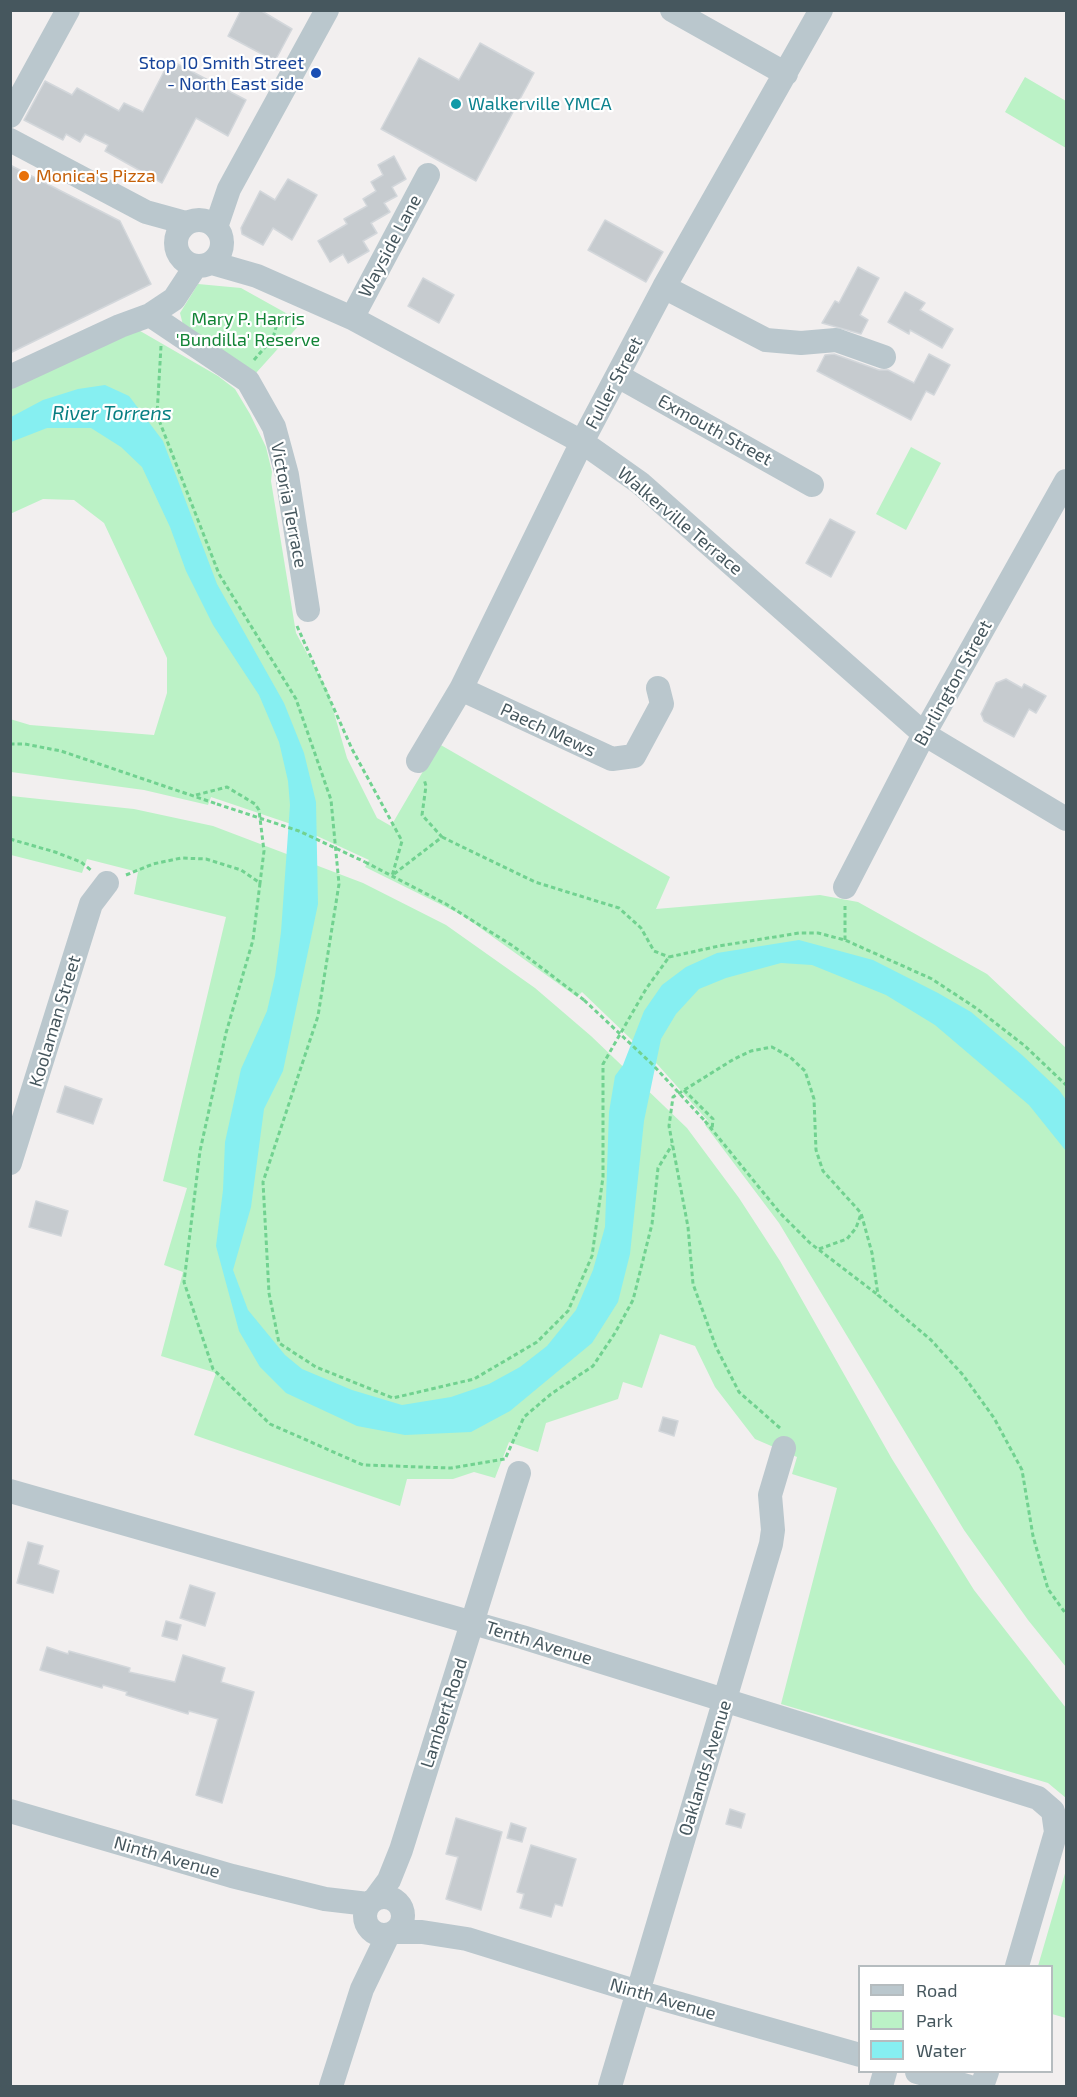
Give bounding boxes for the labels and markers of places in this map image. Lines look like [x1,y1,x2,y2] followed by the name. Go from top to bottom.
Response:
[139,52,304,94] place label: Stop 10 Smith Street - North East side
[309,66,323,80] marker: Stop 10 Smith Street - North East side
[468,93,612,115] place label: Walkerville YMCA
[449,97,463,111] marker: Walkerville YMCA
[36,165,156,187] place label: Monica's Pizza
[17,169,31,183] marker: Monica's Pizza

